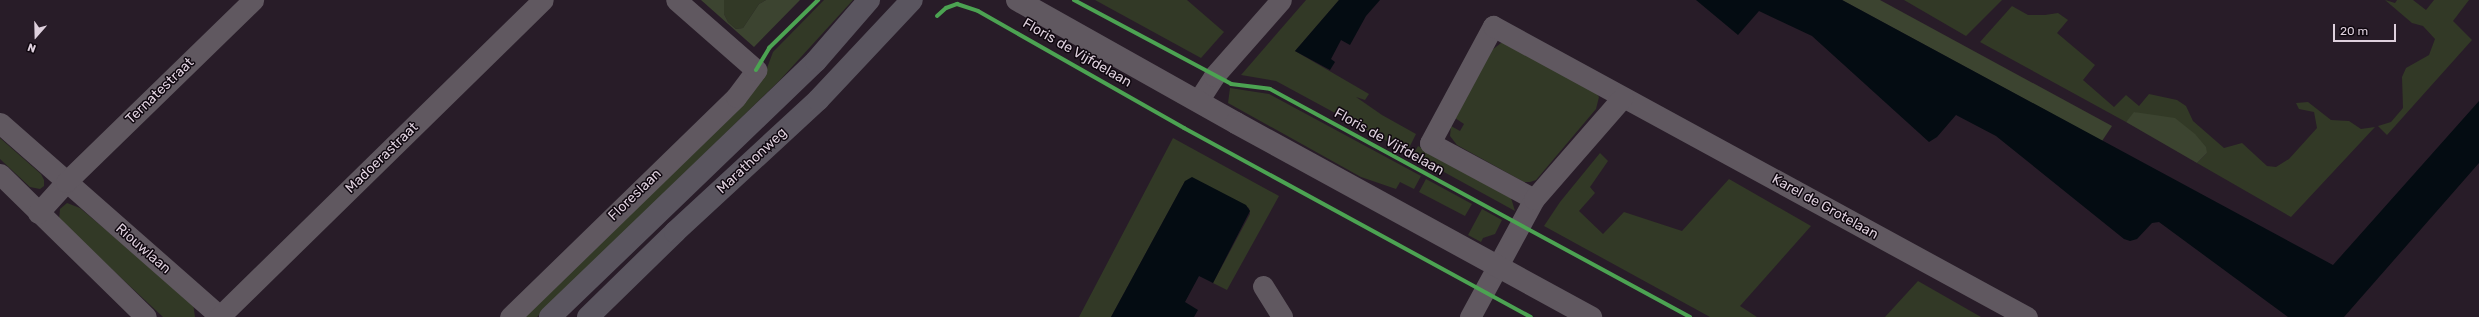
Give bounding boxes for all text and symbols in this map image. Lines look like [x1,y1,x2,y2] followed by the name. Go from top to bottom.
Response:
[1019,15,1135,91] street label: Floris de Vijfdelaan
[16,16,56,56] north arrow
[2335,16,2398,42] scale bar
[2340,24,2368,38] text: 20 m
[26,40,38,55] text: N
[122,54,198,128] street label: Ternatestraat
[1331,105,1447,179] street label: Floris de Vijfdelaan
[342,119,422,197] street label: Madoerastraat
[714,124,790,198] street label: Marathonweg
[605,166,665,224] street label: Floreslaan
[1769,171,1881,243] street label: Karel de Grotelaan
[112,220,174,278] street label: Riouwlaan

